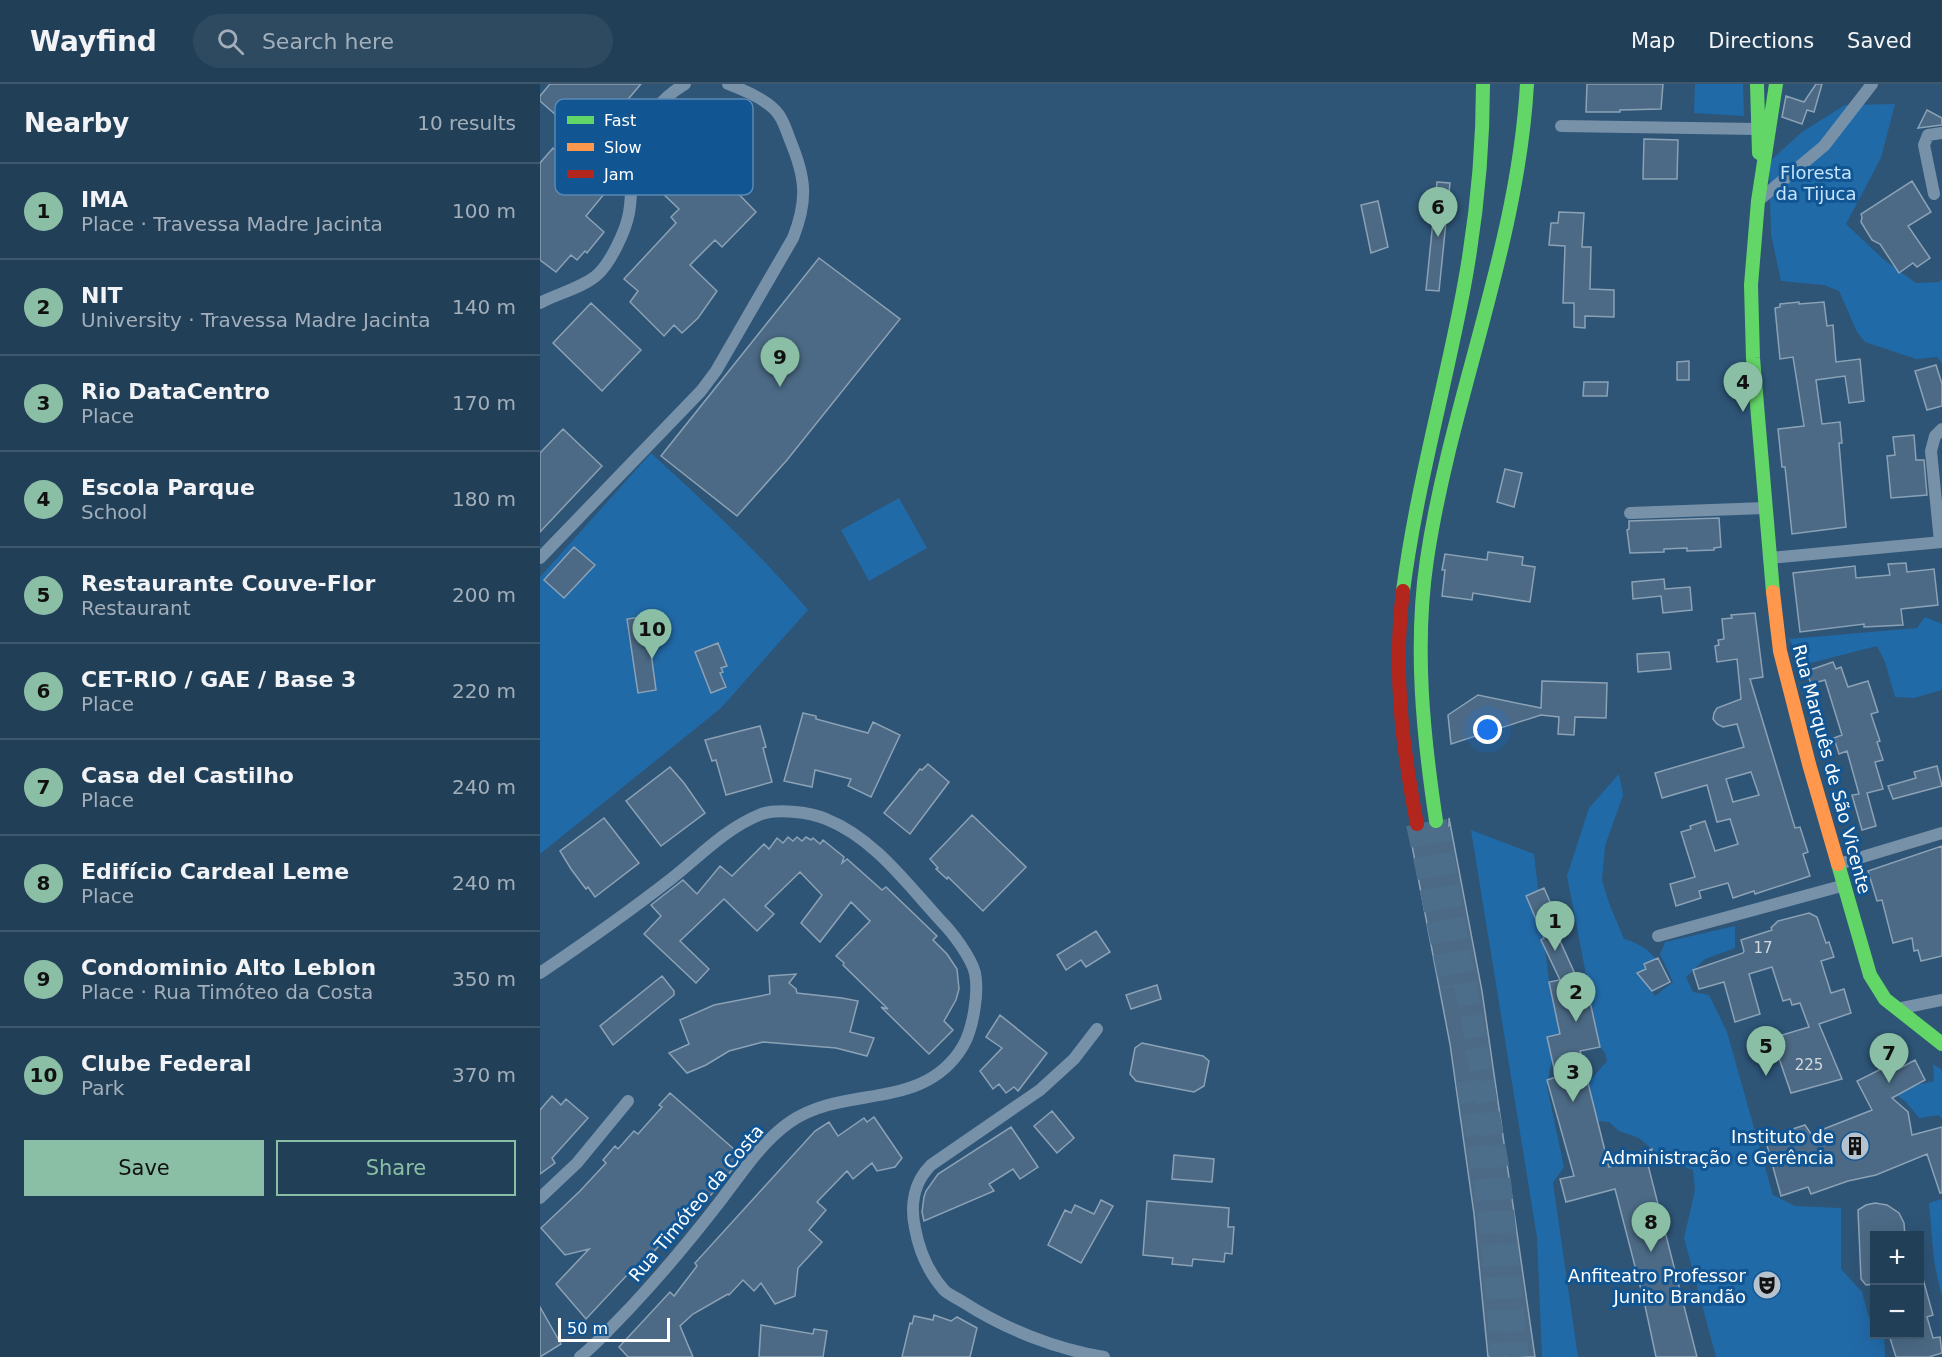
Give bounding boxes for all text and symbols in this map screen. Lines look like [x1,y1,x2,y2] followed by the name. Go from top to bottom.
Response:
[193,14,613,68] search box
[30,25,157,58] text: Wayfind
[214,25,247,58] icon: search
[262,29,394,54] text: Search here
[1631,29,1675,53] text: Map
[1708,29,1814,53] text: Directions
[1847,29,1912,53] text: Saved
[555,99,753,195] legend
[24,108,129,138] text: Nearby
[417,111,516,135] text: 10 results
[604,111,636,130] text: Fast
[604,138,641,157] text: Slow
[1776,162,1856,204] park label: Floresta da Tijuca
[603,165,634,184] text: Jam
[81,187,128,212] text: IMA
[1418,188,1458,237] pin: 6
[37,199,50,223] text: 1
[452,199,516,223] text: 100 m
[81,212,383,236] text: Place · Travessa Madre Jacinta
[81,283,123,308] text: NIT
[37,295,50,319] text: 2
[452,295,516,319] text: 140 m
[81,308,430,332] text: University · Travessa Madre Jacinta
[760,338,800,387] pin: 9
[1724,362,1762,412] pin: 4
[81,379,270,404] text: Rio DataCentro
[37,391,50,415] text: 3
[452,391,516,415] text: 170 m
[81,404,134,428] text: Place
[81,475,255,500] text: Escola Parque
[37,487,50,511] text: 4
[452,487,516,511] text: 180 m
[81,500,147,524] text: School
[81,571,375,596] text: Restaurante Couve-Flor
[37,583,50,607] text: 5
[452,583,516,607] text: 200 m
[81,596,191,620] text: Restaurant
[632,610,672,659] pin: 10
[1789,642,1875,896] street label: Rua Marquês de São Vicente
[81,667,356,692] text: CET-RIO / GAE / Base 3
[37,679,50,703] text: 6
[452,679,516,703] text: 220 m
[81,692,134,716] text: Place
[1473,715,1502,744] your location
[81,763,294,788] text: Casa del Castilho
[37,775,50,799] text: 7
[452,775,516,799] text: 240 m
[81,788,134,812] text: Place
[81,859,349,884] text: Edifício Cardeal Leme
[37,871,50,895] text: 8
[452,871,516,895] text: 240 m
[81,884,134,908] text: Place
[1536,902,1574,951] pin: 1
[1753,939,1773,957] house number: 17
[81,955,376,980] text: Condominio Alto Leblon
[37,967,50,991] text: 9
[452,967,516,991] text: 350 m
[1556,972,1596,1022] pin: 2
[81,980,373,1004] text: Place · Rua Timóteo da Costa
[1746,1026,1786,1076] pin: 5
[1870,1034,1908,1083] pin: 7
[81,1051,252,1076] text: Clube Federal
[1554,1052,1592,1102] pin: 3
[1795,1056,1823,1074] house number: 225
[30,1063,57,1087] text: 10
[452,1063,516,1087] text: 370 m
[81,1076,124,1100] text: Park
[624,1120,768,1286] street label: Rua Timóteo da Costa
[1602,1126,1834,1168] place label: Instituto de Administração e Gerência
[1839,1130,1871,1162] building icon: Instituto de Administração e Gerência
[24,1140,264,1196] button: Save
[276,1140,516,1196] button: Share
[1632,1202,1670,1252] pin: 8
[1870,1231,1924,1339] map controls
[1870,1231,1924,1285] button: +
[1568,1265,1747,1307] place label: Anfiteatro Professor Junito Brandão
[1751,1269,1783,1301] theatre icon: Anfiteatro Professor Junito Brandão
[1870,1285,1924,1339] button: −
[558,1315,670,1342] scale bar
[567,1319,608,1338] text: 50 m

